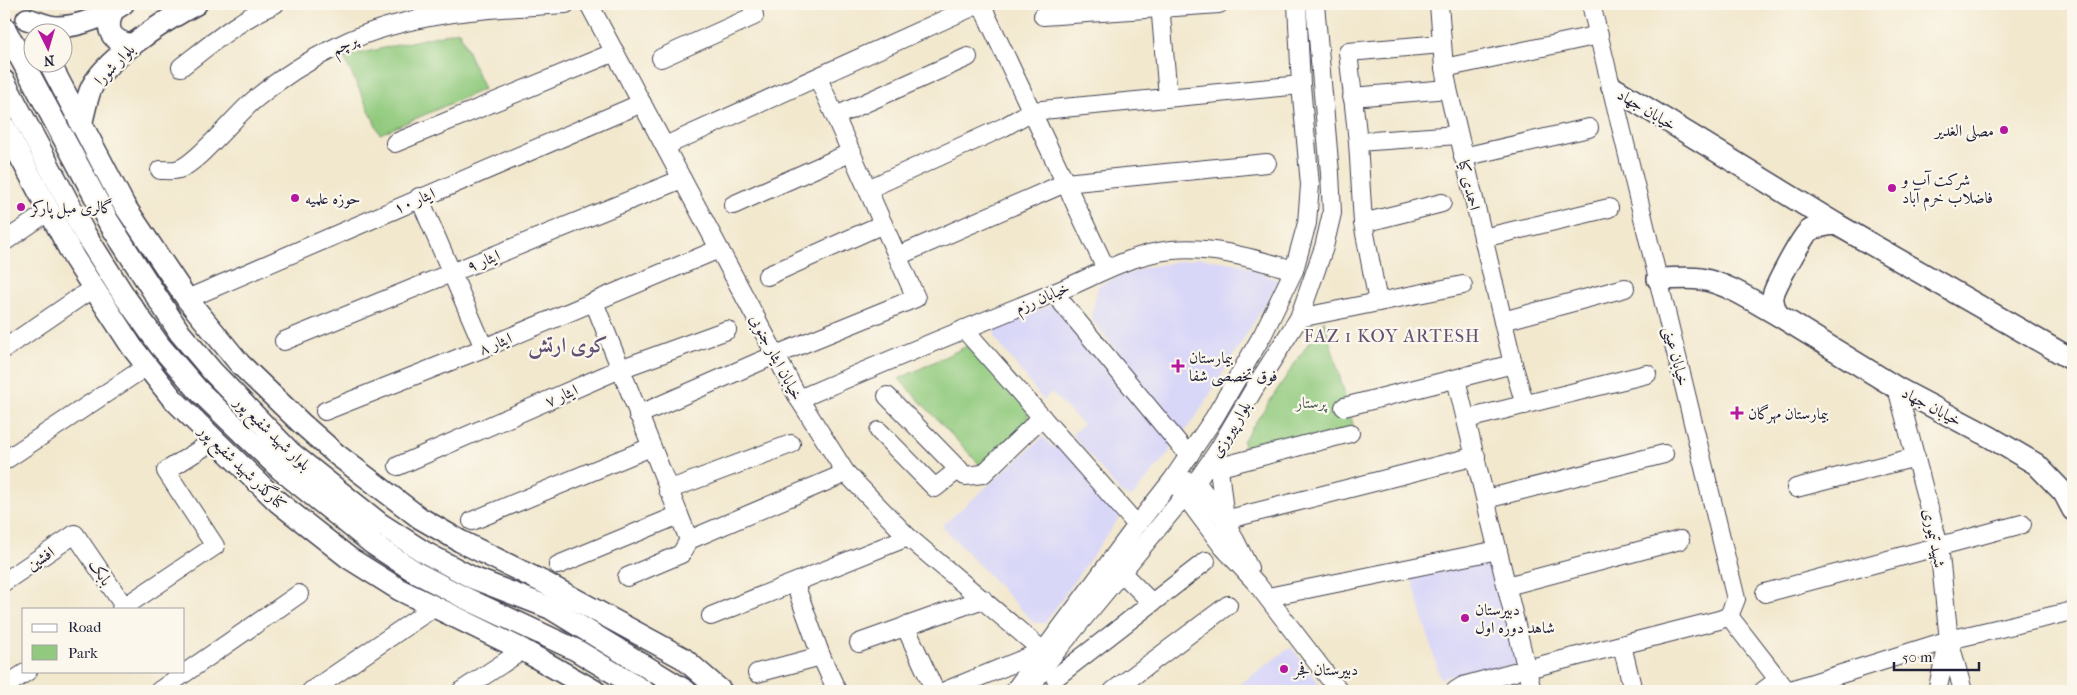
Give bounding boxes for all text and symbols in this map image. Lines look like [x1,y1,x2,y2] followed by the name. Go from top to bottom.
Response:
[22,22,72,72] north arrow
[328,29,365,64] street label: پرچم
[90,40,139,90] street label: بلوار شورا
[43,52,55,69] text: N
[1614,85,1679,134] street label: خیابان جهاد
[1933,121,1994,142] place label: مصلی الغدیر
[1998,124,2010,136] marker: مصلی الغدیر
[1455,158,1485,212] street label: احمدی کیا
[1900,170,1993,212] place label: شرکت آب و فاضلاب خرم آباد
[1886,182,1898,194] marker: شرکت آب و فاضلاب خرم آباد
[391,183,438,219] street label: ایثار ۱۰
[305,189,360,209] place label: حوزه علمیه
[289,192,301,204] marker: حوزه علمیه
[29,198,113,219] place label: گالری مبل پارکر
[15,201,27,213] marker: گالری مبل پارکر
[464,245,503,277] street label: ایثار ۹
[1012,278,1074,322] street label: خیابان رزم
[744,311,807,404] street label: خیابان ایثار جنوبی
[1658,324,1693,388] street label: خیابان عینی
[1304,326,1480,347] district label: FAZ 1 KOY ARTESH
[476,328,515,360] street label: ایثار ۸
[528,333,608,359] district label: کوی ارتش
[1189,348,1278,387] place label: بیمارستان فوق تخصصی شفا
[1171,359,1185,373] marker: بیمارستان فوق تخصصی شفا
[542,380,581,412] street label: ایثار ۷
[1899,383,1965,430] street label: خیابان جهاد
[225,391,315,479] street label: بلوار شهید شفیع پور
[1294,393,1329,413] park label: پرستار
[1206,398,1256,462] street label: بلوار پیروزی
[1748,404,1829,424] place label: بیمارستان مهرگان
[1730,406,1744,420] marker: بیمارستان مهرگان
[189,418,292,518] street label: کنارگذر شهید شفیع پور
[1918,507,1950,570] street label: شهید تیموری
[23,542,58,575] street label: افشین
[85,555,116,589] street label: بابک
[1475,600,1555,637] place label: دبیرستان شاهد دوره اول
[22,608,185,672] legend
[1459,612,1471,624] marker: دبیرستان شاهد دوره اول
[68,618,102,636] text: Road
[1894,640,1980,672] scale bar
[68,644,98,662] text: Park
[1902,648,1933,666] text: 50 m
[1292,660,1358,680] place label: دبیرستان فجر
[1278,663,1290,675] marker: دبیرستان فجر

